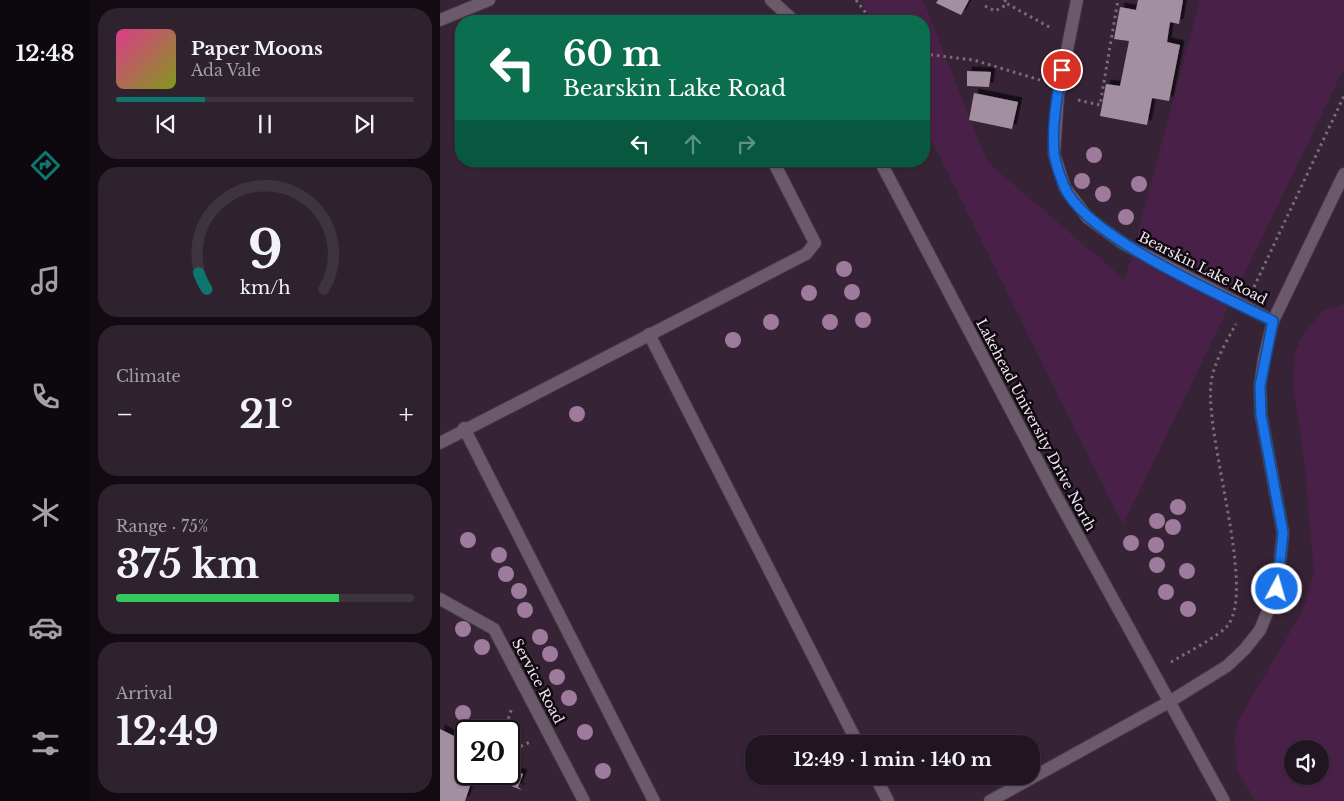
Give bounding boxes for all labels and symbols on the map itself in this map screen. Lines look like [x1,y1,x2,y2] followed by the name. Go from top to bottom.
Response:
[1041,49,1083,91] pin
[1136,228,1271,308] street label: Bearskin Lake Road
[972,316,1100,535] street label: Lakehead University Drive North
[1250,562,1302,614] position arrow
[508,635,568,727] street label: Service Road
[455,720,520,785] speed limit sign: 20

